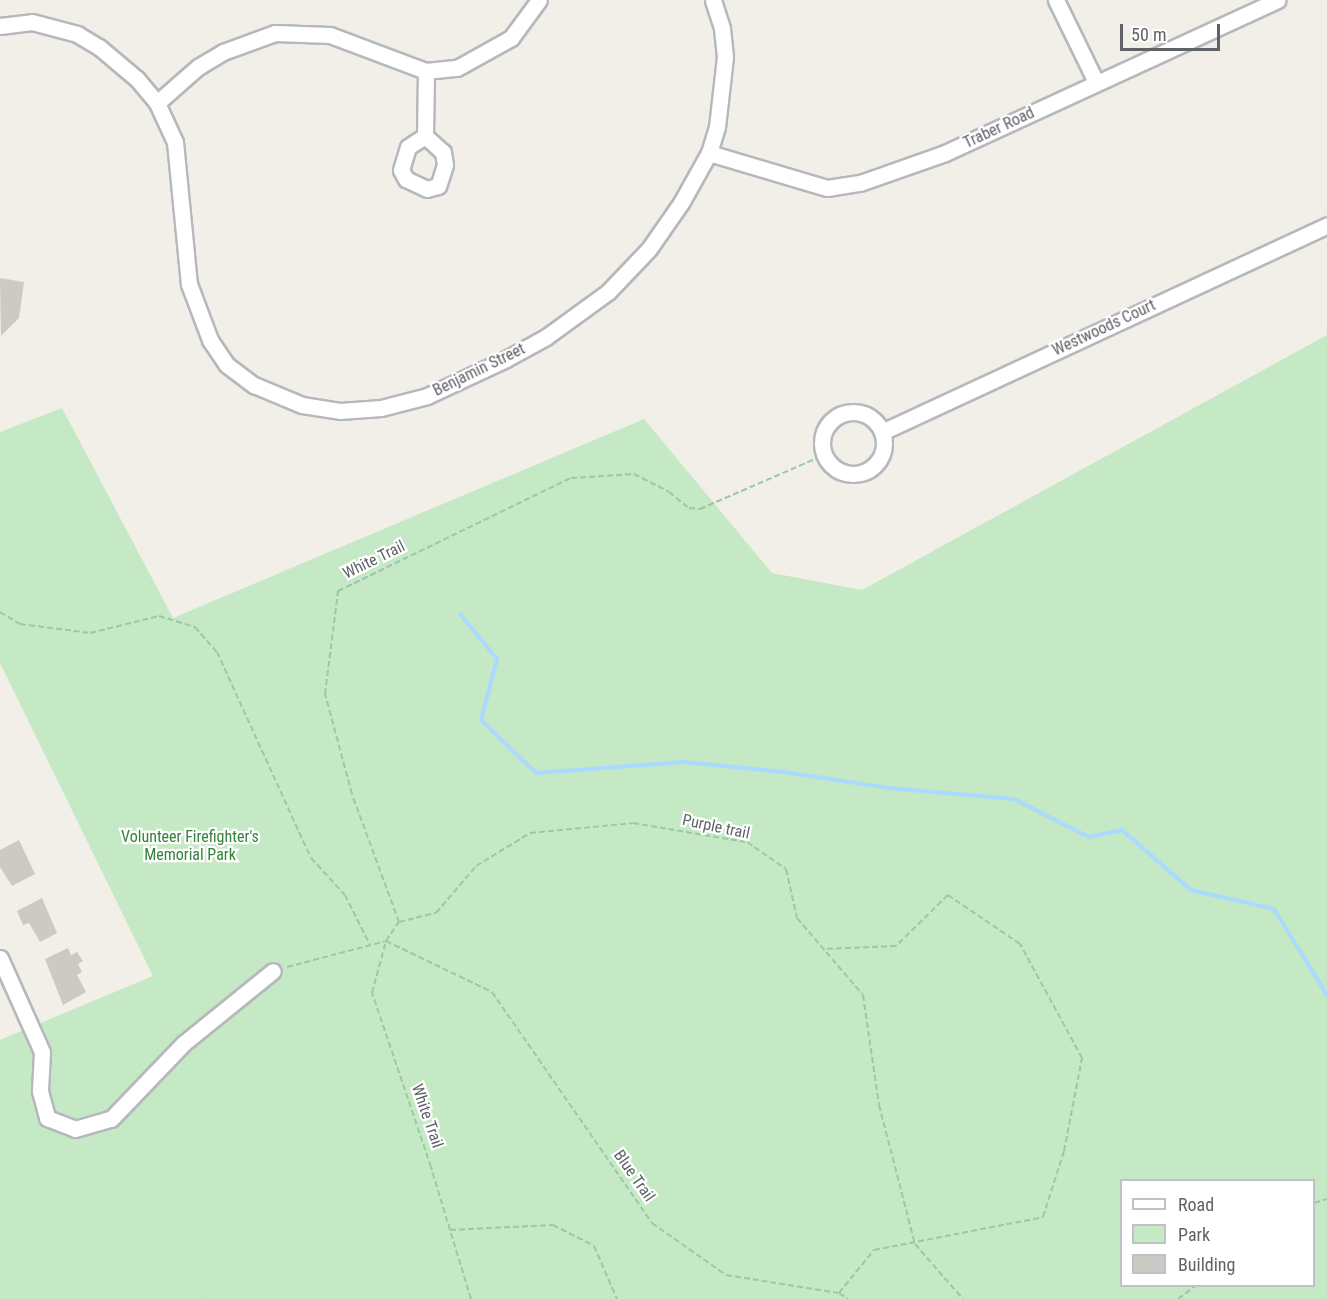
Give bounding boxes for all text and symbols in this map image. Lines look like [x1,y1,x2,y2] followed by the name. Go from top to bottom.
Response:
[1123,12,1224,50] scale bar
[1131,24,1166,45] text: 50 m
[960,103,1038,153] street label: Traber Road
[1049,296,1159,360] street label: Westwoods Court
[430,339,528,401] street label: Benjamin Street
[340,537,408,583] street label: White Trail
[680,810,752,844] street label: Purple trail
[121,827,259,865] park label: Volunteer Firefighter's Memorial Park
[407,1081,447,1151] street label: White Trail
[609,1146,659,1206] street label: Blue Trail
[1120,1179,1315,1287] legend
[1178,1194,1214,1215] text: Road
[1178,1224,1210,1245] text: Park
[1178,1254,1235,1275] text: Building

